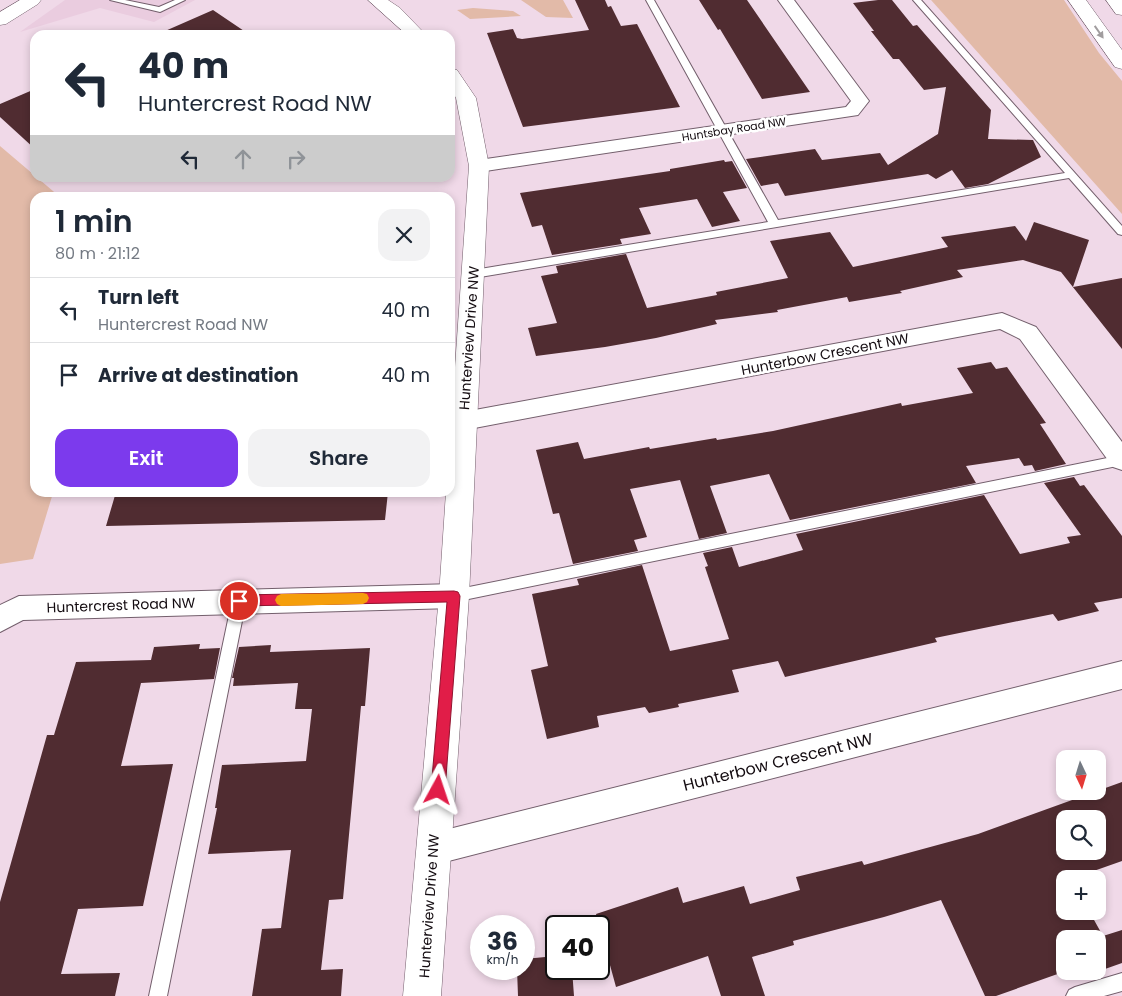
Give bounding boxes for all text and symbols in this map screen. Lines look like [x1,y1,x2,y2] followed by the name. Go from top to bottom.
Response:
[1094,25,1104,38] one-way arrow
[138,41,229,90] text: 40 m
[55,50,120,115] icon: left
[138,88,372,119] text: Huntercrest Road NW
[681,113,788,145] street label: Huntsbay Road NW
[176,145,204,173] icon: left
[229,145,257,173] icon: ahead
[282,145,310,173] icon: right
[55,200,133,243] text: 1 min
[378,209,430,261] button: close
[55,242,140,265] text: 80 m · 21:12
[454,265,484,411] street label: Hunterview Drive NW
[98,284,179,311] text: Turn left
[55,296,83,324] icon: left
[381,297,430,324] text: 40 m
[98,313,268,336] text: Huntercrest Road NW
[739,328,911,380] street label: Hunterbow Crescent NW
[55,361,83,389] icon: arrive
[98,362,299,389] text: Arrive at destination
[381,362,430,389] text: 40 m
[55,429,238,487] button: Exit
[248,429,430,487] button: Share
[218,580,260,622] pin
[225,587,253,615] icon: arrive
[46,592,196,618] street label: Huntercrest Road NW
[681,727,876,797] street label: Hunterbow Crescent NW
[1056,750,1106,800] north arrow
[1056,750,1106,980] map controls
[411,763,463,815] position arrow
[1056,810,1106,860] button: search
[414,833,444,979] street label: Hunterview Drive NW
[1056,870,1106,920] button: +
[545,915,610,980] speed limit sign: 40
[487,924,518,959] text: 36
[1056,930,1106,980] button: −
[487,951,518,968] text: km/h

